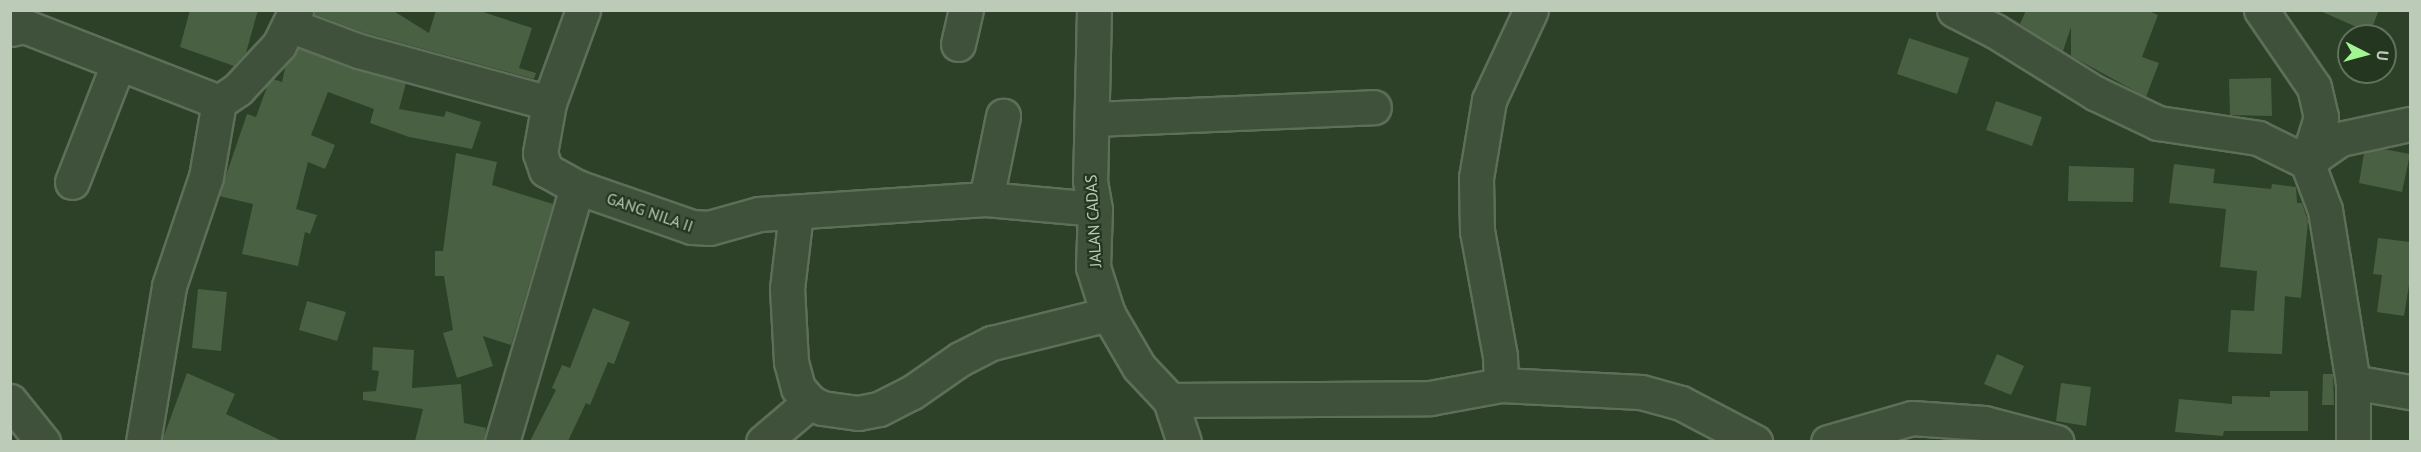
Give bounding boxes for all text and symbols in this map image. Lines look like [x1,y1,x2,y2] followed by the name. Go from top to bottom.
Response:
[2337,24,2397,84] north arrow
[2372,50,2393,62] text: U
[1081,174,1105,268] street label: JALAN CADAS
[604,188,696,236] street label: GANG NILA II

